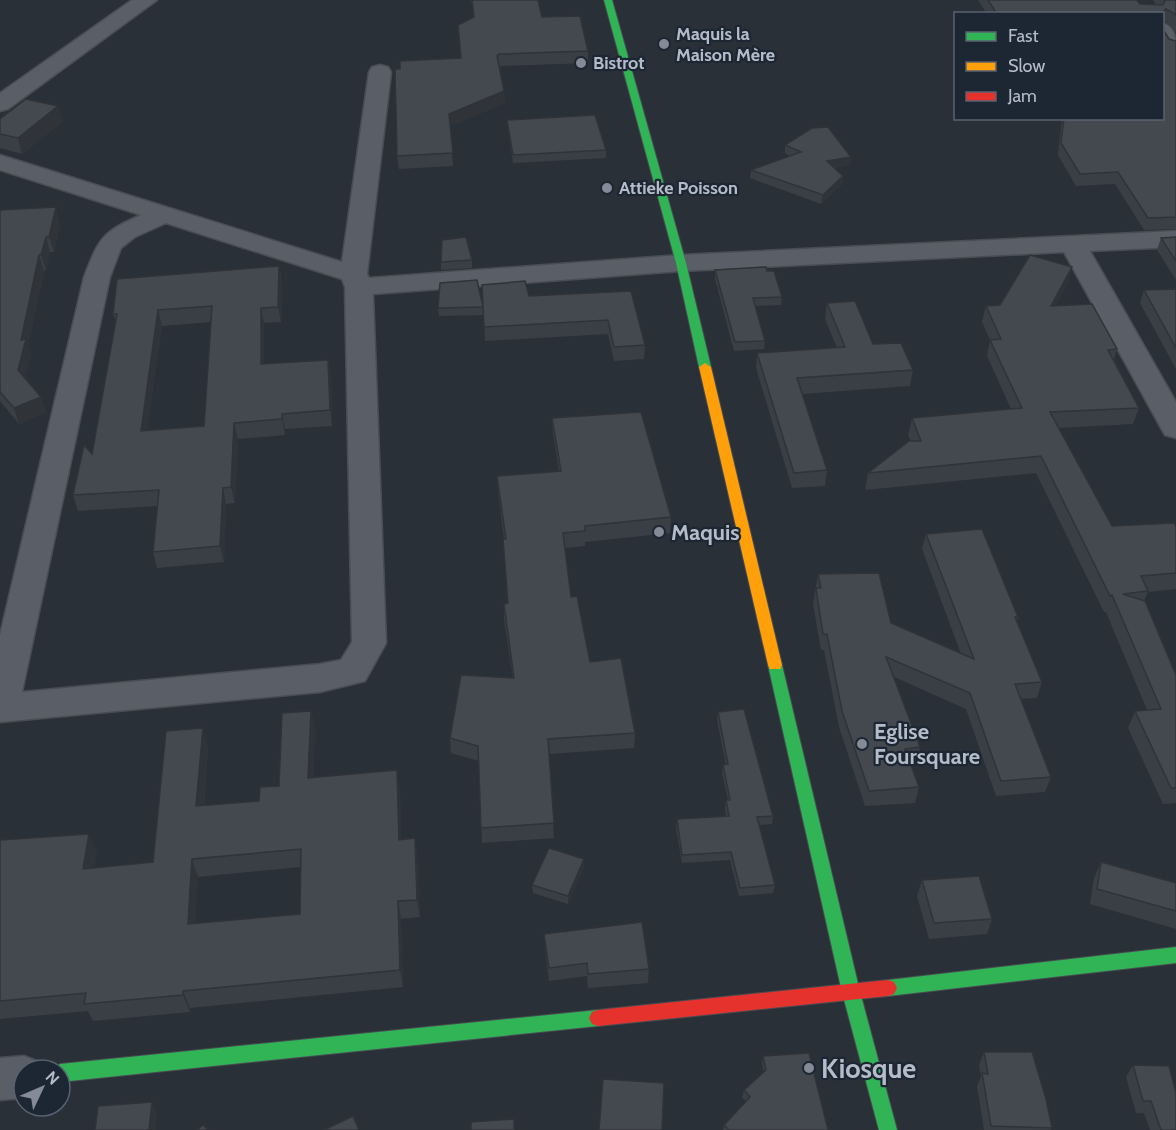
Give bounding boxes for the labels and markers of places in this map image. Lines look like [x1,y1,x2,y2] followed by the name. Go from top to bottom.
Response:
[676,23,775,66] place label: Maquis la Maison Mère
[657,37,671,51] marker: Maquis la Maison Mère
[593,52,644,74] place label: Bistrot
[574,56,588,70] marker: Bistrot
[619,177,738,199] place label: Attieke Poisson
[600,181,614,195] marker: Attieke Poisson
[671,519,739,546] place label: Maquis
[652,525,666,539] marker: Maquis
[874,718,980,770] place label: Eglise Foursquare
[855,737,869,751] marker: Eglise Foursquare
[821,1052,916,1085] place label: Kiosque
[802,1061,816,1075] marker: Kiosque

